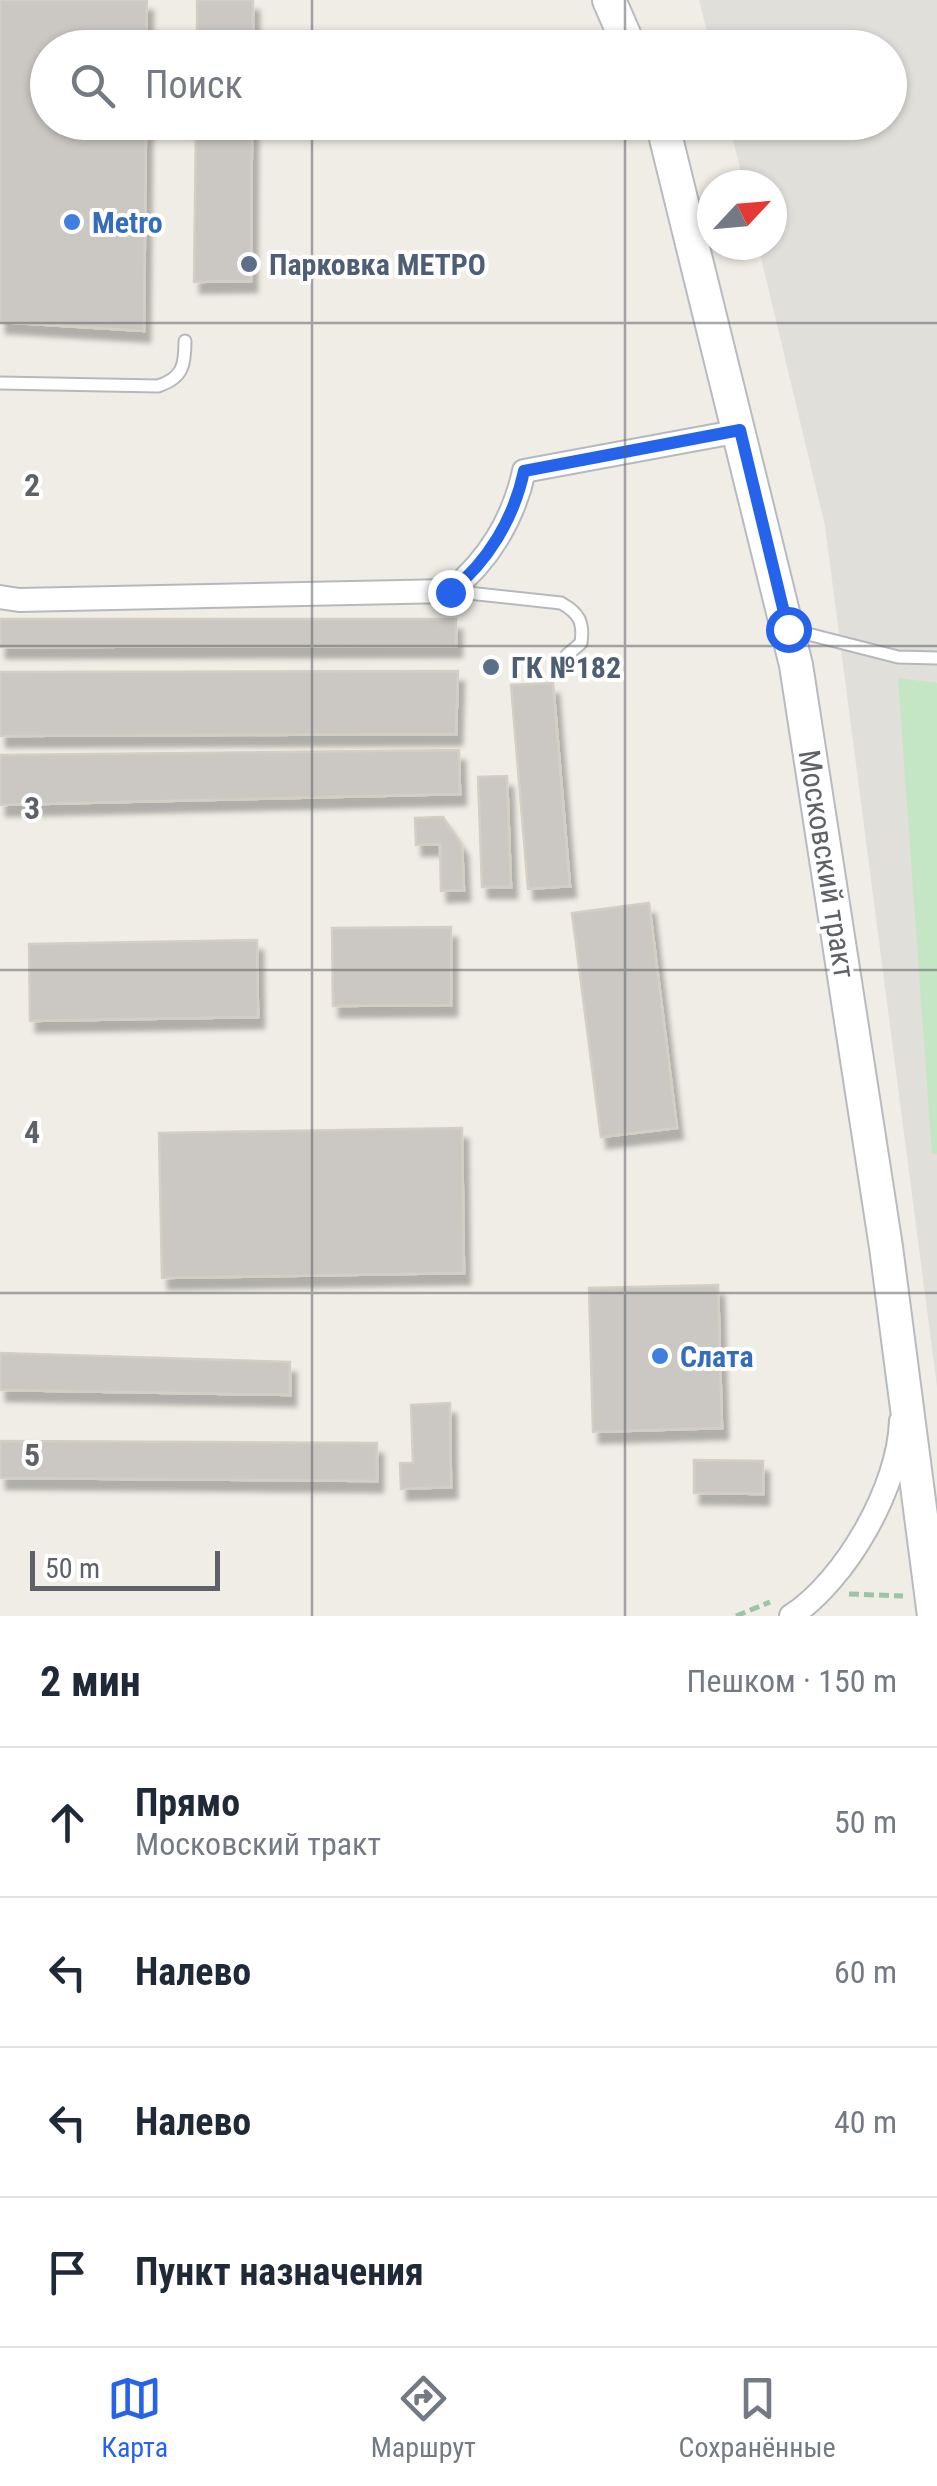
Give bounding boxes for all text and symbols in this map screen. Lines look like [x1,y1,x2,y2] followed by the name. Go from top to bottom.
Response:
[30,30,907,140] search box
[65,58,120,113] icon: search
[145,63,243,107] text: Поиск
[697,170,787,260] north arrow
[92,205,163,240] place label: Metro
[61,211,83,233] marker: Metro
[269,247,486,282] place label: Парковка МЕТРО
[238,253,260,275] marker: Парковка МЕТРО
[24,466,40,504] text: 2
[428,570,474,616] route end
[766,607,812,653] route start
[511,650,621,685] place label: ГК №182
[480,656,502,678] marker: ГК №182
[792,747,862,981] street label: Московский тракт
[24,789,40,827] text: 3
[24,1113,40,1151] text: 4
[680,1339,754,1374] place label: Слата
[649,1345,671,1367] marker: Слата
[24,1436,40,1474] text: 5
[30,1546,220,1590] scale bar
[45,1552,100,1585] text: 50 m
[40,1657,141,1706] text: 2 мин
[687,1662,897,1700] text: Пешком · 150 m
[135,1781,240,1825] text: Прямо
[40,1795,95,1850] icon: ahead
[834,1803,897,1841] text: 50 m
[135,1825,381,1863] text: Московский тракт
[40,1945,95,2000] icon: left
[135,1950,251,1994] text: Налево
[834,1953,897,1991] text: 60 m
[40,2095,95,2150] icon: left
[135,2100,251,2144] text: Налево
[834,2103,897,2141] text: 40 m
[40,2245,95,2300] icon: arrive
[135,2250,424,2294] text: Пункт назначения
[101,2371,168,2464] tab: Карта
[371,2371,476,2464] tab: Маршрут
[679,2371,836,2464] tab: Сохранённые

